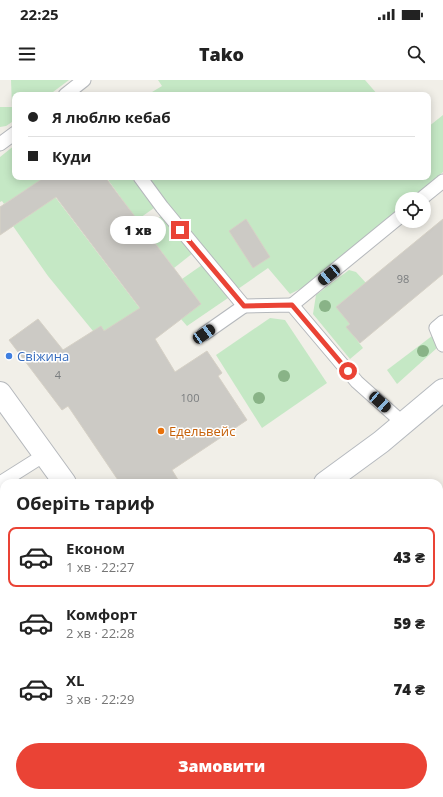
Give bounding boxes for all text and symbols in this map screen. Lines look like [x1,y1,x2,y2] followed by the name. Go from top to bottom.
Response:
[20,4,59,24] text: 22:25
[199,42,244,66] text: Tako
[16,43,38,65] icon: menu
[405,43,427,65] icon: search
[52,107,171,127] text: Я люблю кебаб
[52,146,91,166] text: Куди
[395,192,431,228] map controls
[395,192,431,228] button: locate
[110,216,166,244] callout: 1 хв
[124,221,152,239] text: 1 хв
[171,221,189,239] route end
[316,263,342,287] car
[397,271,409,286] house number: 98
[191,322,217,346] car
[17,347,69,365] place label: Свіжина
[4,351,14,361] marker: Свіжина
[339,362,357,380] route start
[55,367,62,382] house number: 4
[181,390,199,405] house number: 100
[367,390,393,414] car
[169,422,235,440] place label: Едельвейс
[156,426,166,436] marker: Едельвейс
[16,491,155,515] text: Оберіть тариф
[66,538,125,558] text: Економ
[18,539,54,575] icon: car
[394,547,425,567] text: 43 ₴
[66,558,134,576] text: 1 хв · 22:27
[66,604,137,624] text: Комфорт
[18,605,54,641] icon: car
[394,613,425,633] text: 59 ₴
[66,624,134,642] text: 2 хв · 22:28
[66,670,84,690] text: XL
[18,671,54,707] icon: car
[394,679,425,699] text: 74 ₴
[66,690,134,708] text: 3 хв · 22:29
[16,743,427,789] button: Замовити

